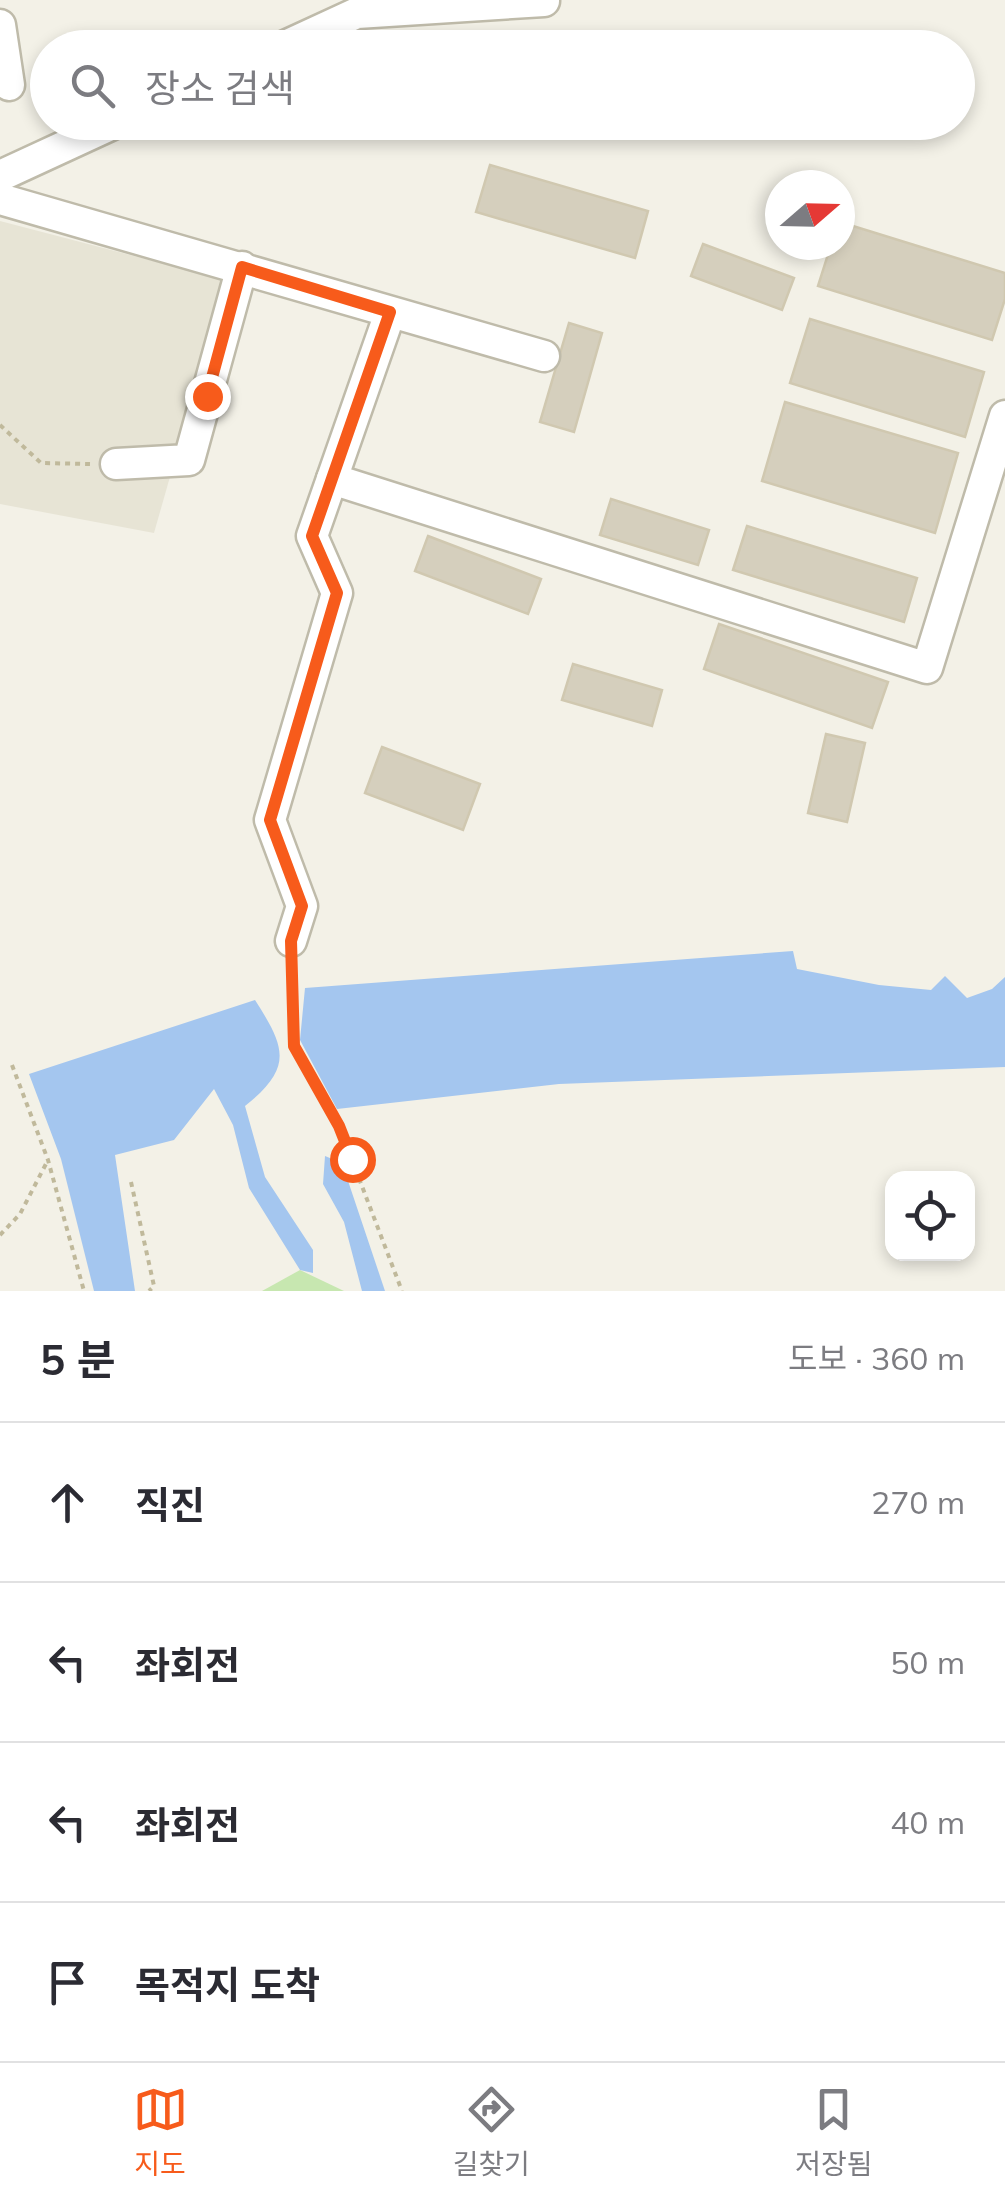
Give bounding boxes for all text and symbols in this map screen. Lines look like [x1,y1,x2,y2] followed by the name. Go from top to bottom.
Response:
[30,30,975,140] search box
[65,58,120,113] icon: search
[145,64,295,112] text: 장소 검색
[765,170,855,260] north arrow
[185,374,231,420] route end
[330,1137,376,1183] route start
[885,1171,975,1261] map controls
[885,1171,975,1261] button: locate
[40,1333,115,1386] text: 5 분
[788,1338,965,1378] text: 도보 · 360 m
[40,1475,95,1530] icon: ahead
[135,1481,205,1529] text: 직진
[871,1482,965,1522] text: 270 m
[40,1635,95,1690] icon: left
[135,1641,240,1689] text: 좌회전
[890,1642,965,1682] text: 50 m
[40,1795,95,1850] icon: left
[135,1801,240,1849] text: 좌회전
[890,1802,965,1842] text: 40 m
[40,1955,95,2010] icon: arrive
[135,1961,320,2009] text: 목적지 도착
[133,2082,188,2182] tab: 지도
[453,2082,530,2182] tab: 길찾기
[795,2082,872,2182] tab: 저장됨

